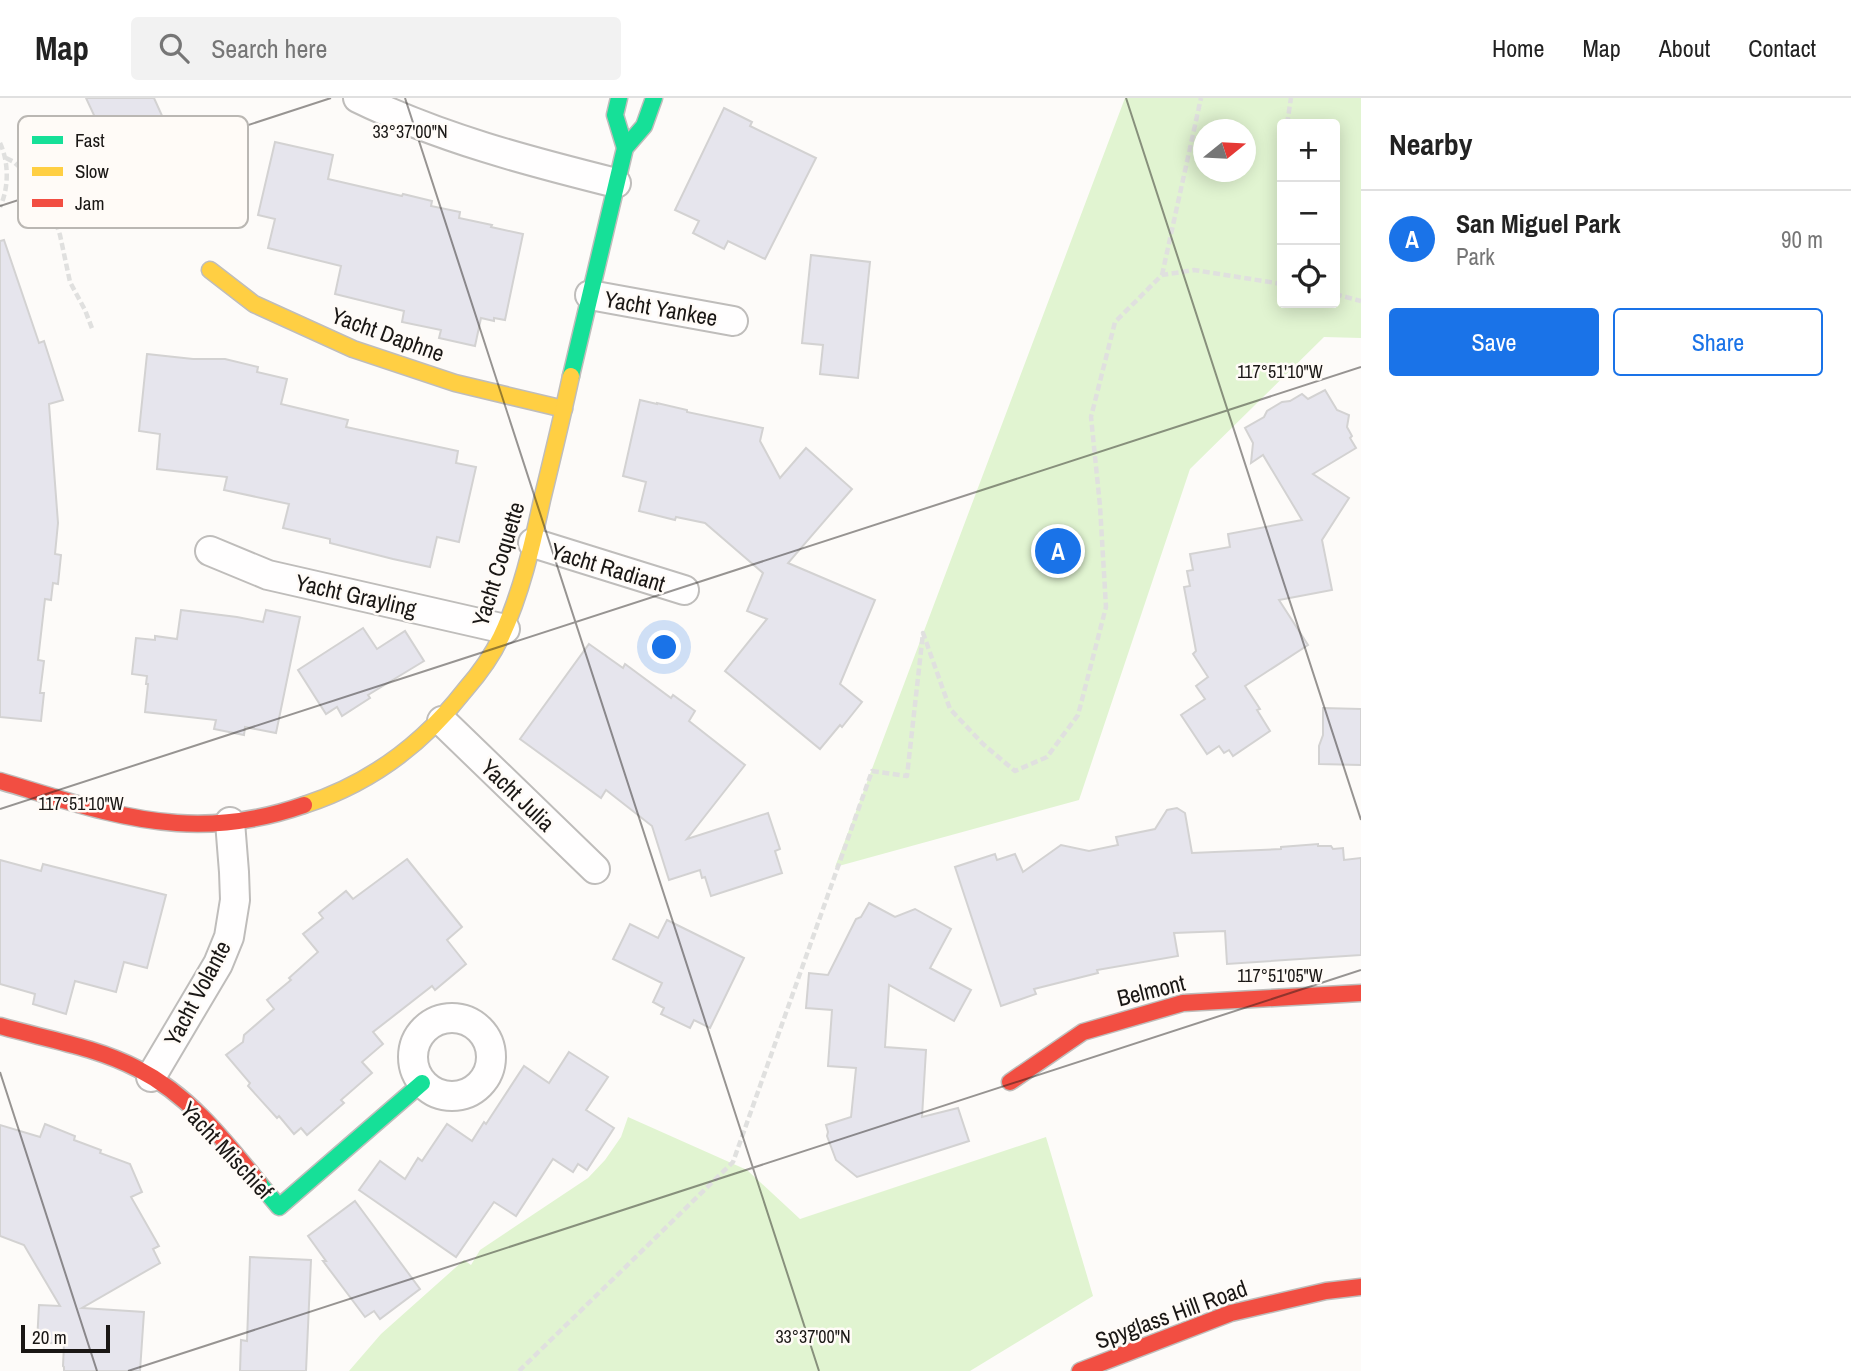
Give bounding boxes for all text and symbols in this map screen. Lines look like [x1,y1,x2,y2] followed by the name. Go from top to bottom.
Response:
[131,17,621,80] search box
[35,26,89,70] text: Map
[155,29,193,67] icon: search
[211,31,327,66] text: Search here
[1492,32,1544,64] text: Home
[1582,32,1621,64] text: Map
[1659,32,1710,64] text: About
[1748,32,1816,64] text: Contact
[18,116,248,228] legend
[372,119,448,144] text: 33°37'00"N
[1193,119,1256,182] north arrow
[1277,119,1340,308] map controls
[1277,119,1340,182] button: +
[1389,124,1472,164] text: Nearby
[75,127,105,153] text: Fast
[75,158,110,184] text: Slow
[1277,182,1340,245] button: −
[75,190,104,216] text: Jam
[1456,206,1621,241] text: San Miguel Park
[1405,224,1419,255] text: A
[1781,224,1823,255] text: 90 m
[1456,241,1495,272] text: Park
[1277,245,1340,308] button: locate
[602,283,720,333] street label: Yacht Yankee
[327,299,449,369] street label: Yacht Daphne
[1389,308,1599,376] button: Save
[1613,308,1823,376] button: Share
[1237,359,1323,384] text: 117°51'10"W
[464,498,532,630] street label: Yacht Coquette
[1035,525,1081,577] pin: A
[547,535,669,599] street label: Yacht Radiant
[292,566,420,624] street label: Yacht Grayling
[647,630,681,664] your location
[474,752,562,838] street label: Yacht Julia
[38,791,124,816] text: 117°51'10"W
[156,935,238,1051] street label: Yacht Volante
[1237,963,1323,988] text: 117°51'05"W
[1114,967,1188,1013] street label: Belmont
[174,1094,281,1206] street label: Yacht Mischief
[1091,1272,1251,1356] street label: Spyglass Hill Road
[21,1322,110,1354] scale bar
[32,1324,67,1350] text: 20 m
[775,1324,851,1349] text: 33°37'00"N

